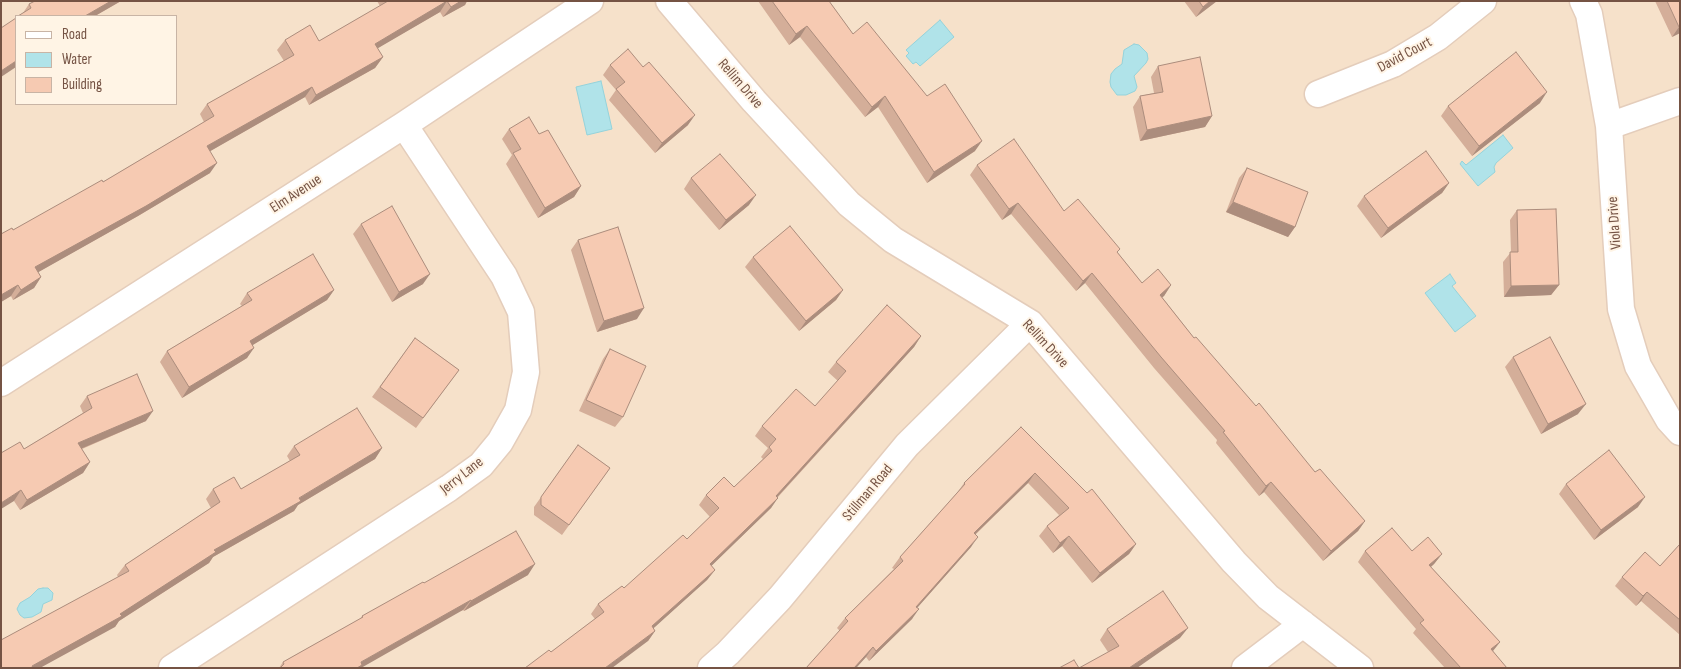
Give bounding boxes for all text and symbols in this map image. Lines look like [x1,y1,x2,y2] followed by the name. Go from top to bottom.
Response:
[15,15,178,105] legend
[62,25,87,44] text: Road
[1375,33,1435,77] street label: David Court
[62,50,92,69] text: Water
[714,56,766,112] street label: Rellim Drive
[62,75,102,94] text: Building
[267,171,325,217] street label: Elm Avenue
[1604,196,1626,250] street label: Viola Drive
[1018,316,1072,372] street label: Rellim Drive
[437,454,487,498] street label: Jerry Lane
[839,461,897,525] street label: Stillman Road

